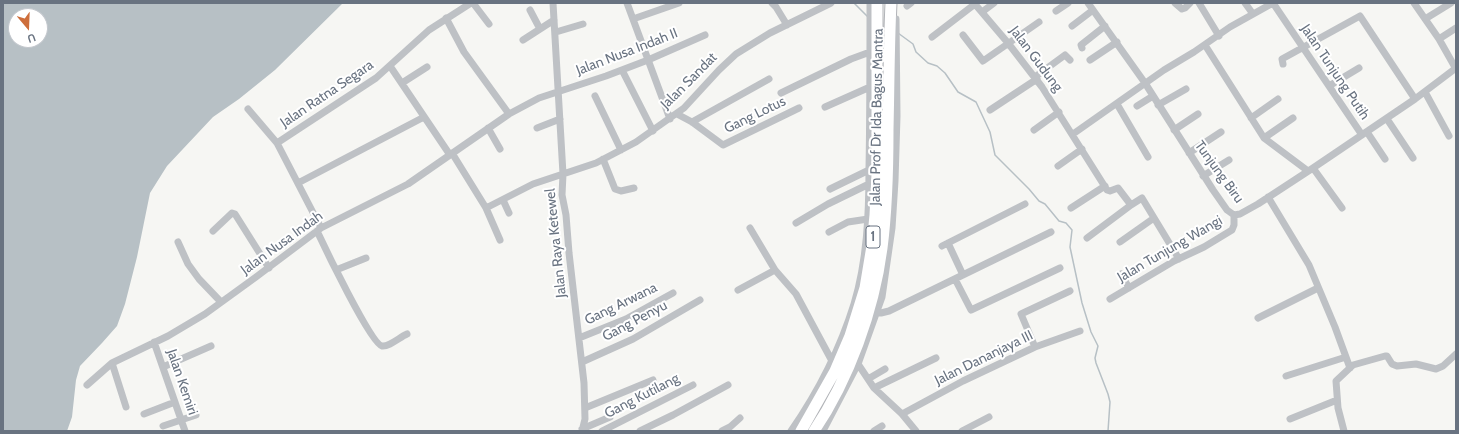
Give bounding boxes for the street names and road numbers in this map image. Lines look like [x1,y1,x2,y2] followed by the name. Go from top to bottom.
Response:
[1297,21,1373,123] street label: Jalan Tunjung Putih
[1006,23,1066,95] street label: Jalan Gudung
[574,25,680,79] street label: Jalan Nusa Indah II
[867,28,887,206] street label: Jalan Prof Dr Ida Bagus Mantra
[657,49,721,113] street label: Jalan Sandat
[277,57,377,131] street label: Jalan Ratna Segara
[721,93,789,137] street label: Gang Lotus
[1191,138,1247,206] street label: Tunjung Biru
[542,188,570,298] street label: Jalan Raya Ketewel
[238,208,326,278] street label: Jalan Nusa Indah
[1115,212,1225,286] street label: Jalan Tunjung Wangi
[866,226,880,248] road number: 1
[582,279,660,329] street label: Gang Arwana
[600,297,670,345] street label: Gang Penyu
[932,327,1036,389] street label: Jalan Dananjaya III
[163,347,201,417] street label: Jalan Kemiri
[602,370,682,422] street label: Gang Kutilang

